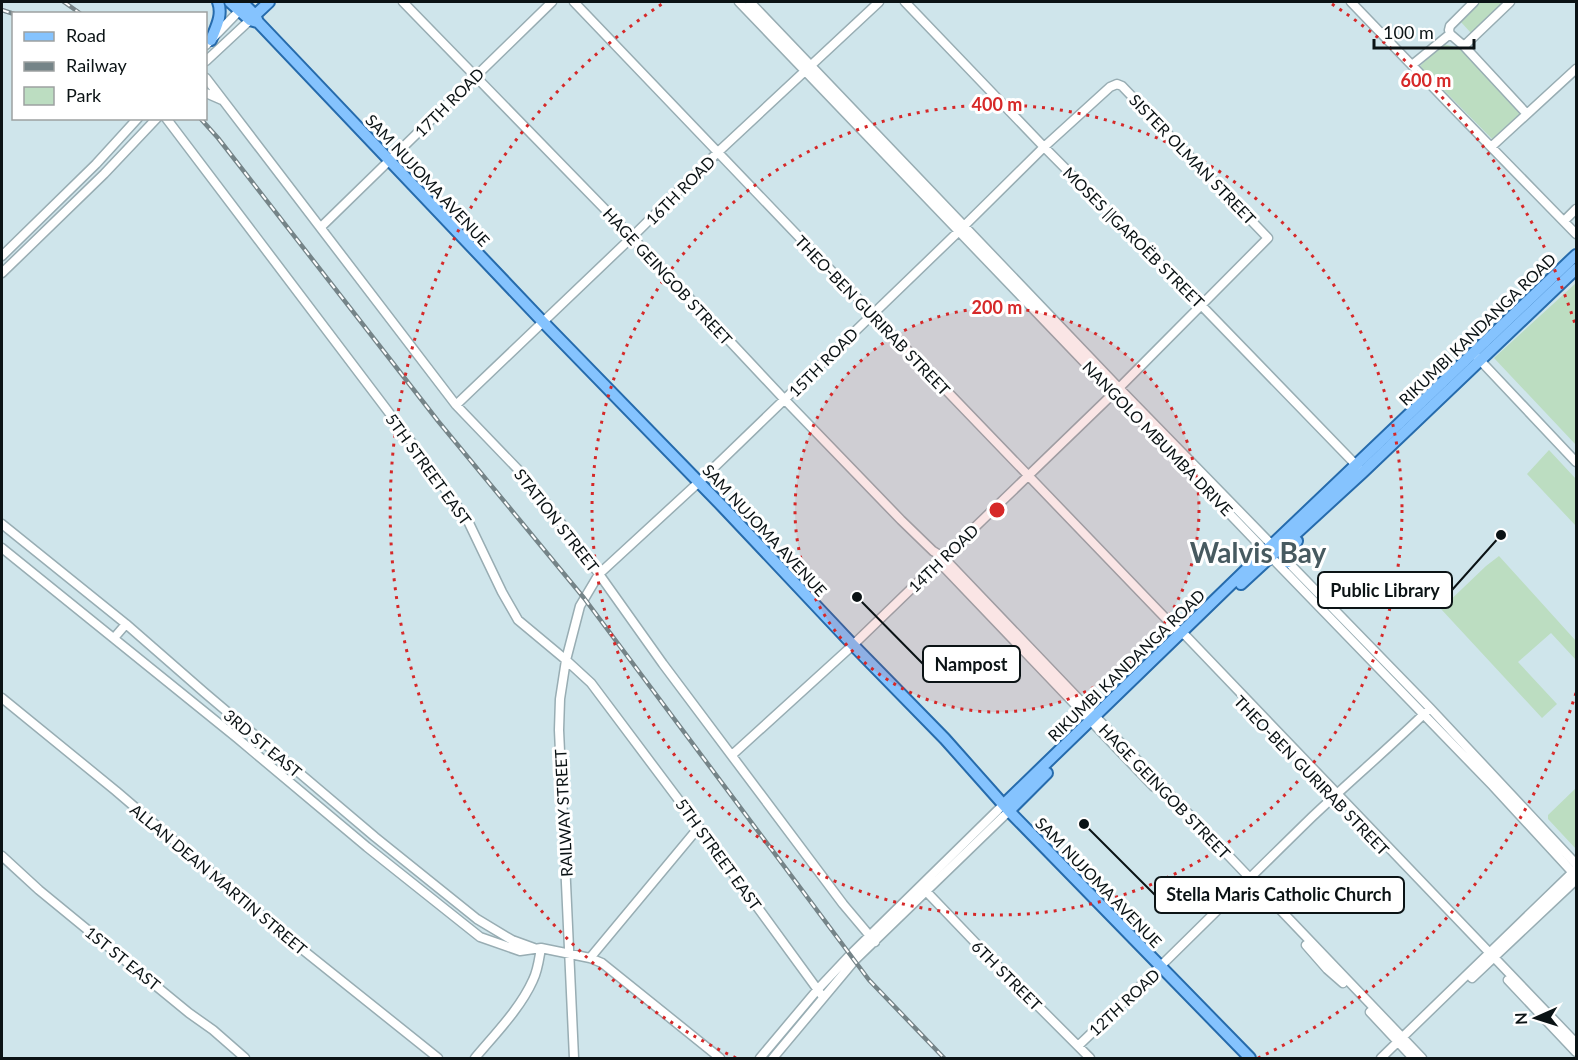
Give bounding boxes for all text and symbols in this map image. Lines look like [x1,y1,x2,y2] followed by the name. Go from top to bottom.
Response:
[12,12,207,120] legend
[1374,12,1474,50] scale bar
[1383,21,1434,43] text: 100 m
[66,24,106,46] text: Road
[66,54,127,76] text: Railway
[411,64,487,140] street label: 17TH ROAD
[1401,69,1451,91] text: 600 m
[66,84,102,106] text: Park
[1126,90,1261,228] street label: SISTER OLMAN STREET
[972,93,1022,115] text: 400 m
[362,110,494,250] street label: SAM NUJOMA AVENUE
[642,152,718,228] street label: 16TH ROAD
[1060,163,1209,312] street label: MOSES ǁGAROËB STREET
[600,204,737,349] street label: HAGE GEINGOB STREET
[792,231,955,399] street label: THEO-BEN GURIRAB STREET
[1395,249,1559,409] street label: RIKUMBI KANDANGA ROAD
[972,296,1022,318] text: 200 m
[785,324,861,400] street label: 15TH ROAD
[1079,357,1237,519] street label: NANGOLO MBUMBA DRIVE
[382,410,476,529] street label: 5TH STREET EAST
[699,460,831,600] street label: SAM NUJOMA AVENUE
[511,465,604,576] street label: STATION STREET
[987,500,1007,520] centre of rings
[904,520,982,596] street label: 14TH ROAD
[1190,535,1327,569] district label: Walvis Bay
[1318,572,1452,608] callout: Public Library
[1330,579,1440,601] text: Public Library
[1044,585,1208,745] street label: RIKUMBI KANDANGA ROAD
[923,646,1020,682] callout: Nampost
[934,653,1008,675] text: Nampost
[1231,691,1394,859] street label: THEO-BEN GURIRAB STREET
[220,705,306,781] street label: 3RD ST EAST
[1096,720,1235,863] street label: HAGE GEINGOB STREET
[550,748,576,877] street label: RAILWAY STREET
[672,795,766,914] street label: 5TH STREET EAST
[127,800,312,959] street label: ALLAN DEAN MARTIN STREET
[1032,813,1166,951] street label: SAM NUJOMA AVENUE
[1155,877,1404,913] callout: Stella Maris Catholic Church
[1166,883,1392,905] text: Stella Maris Catholic Church
[82,922,165,994] street label: 1ST ST EAST
[968,936,1046,1014] street label: 6TH STREET
[1085,964,1163,1040] street label: 12TH ROAD
[1506,988,1566,1048] north arrow
[1511,1012,1530,1025] text: N

